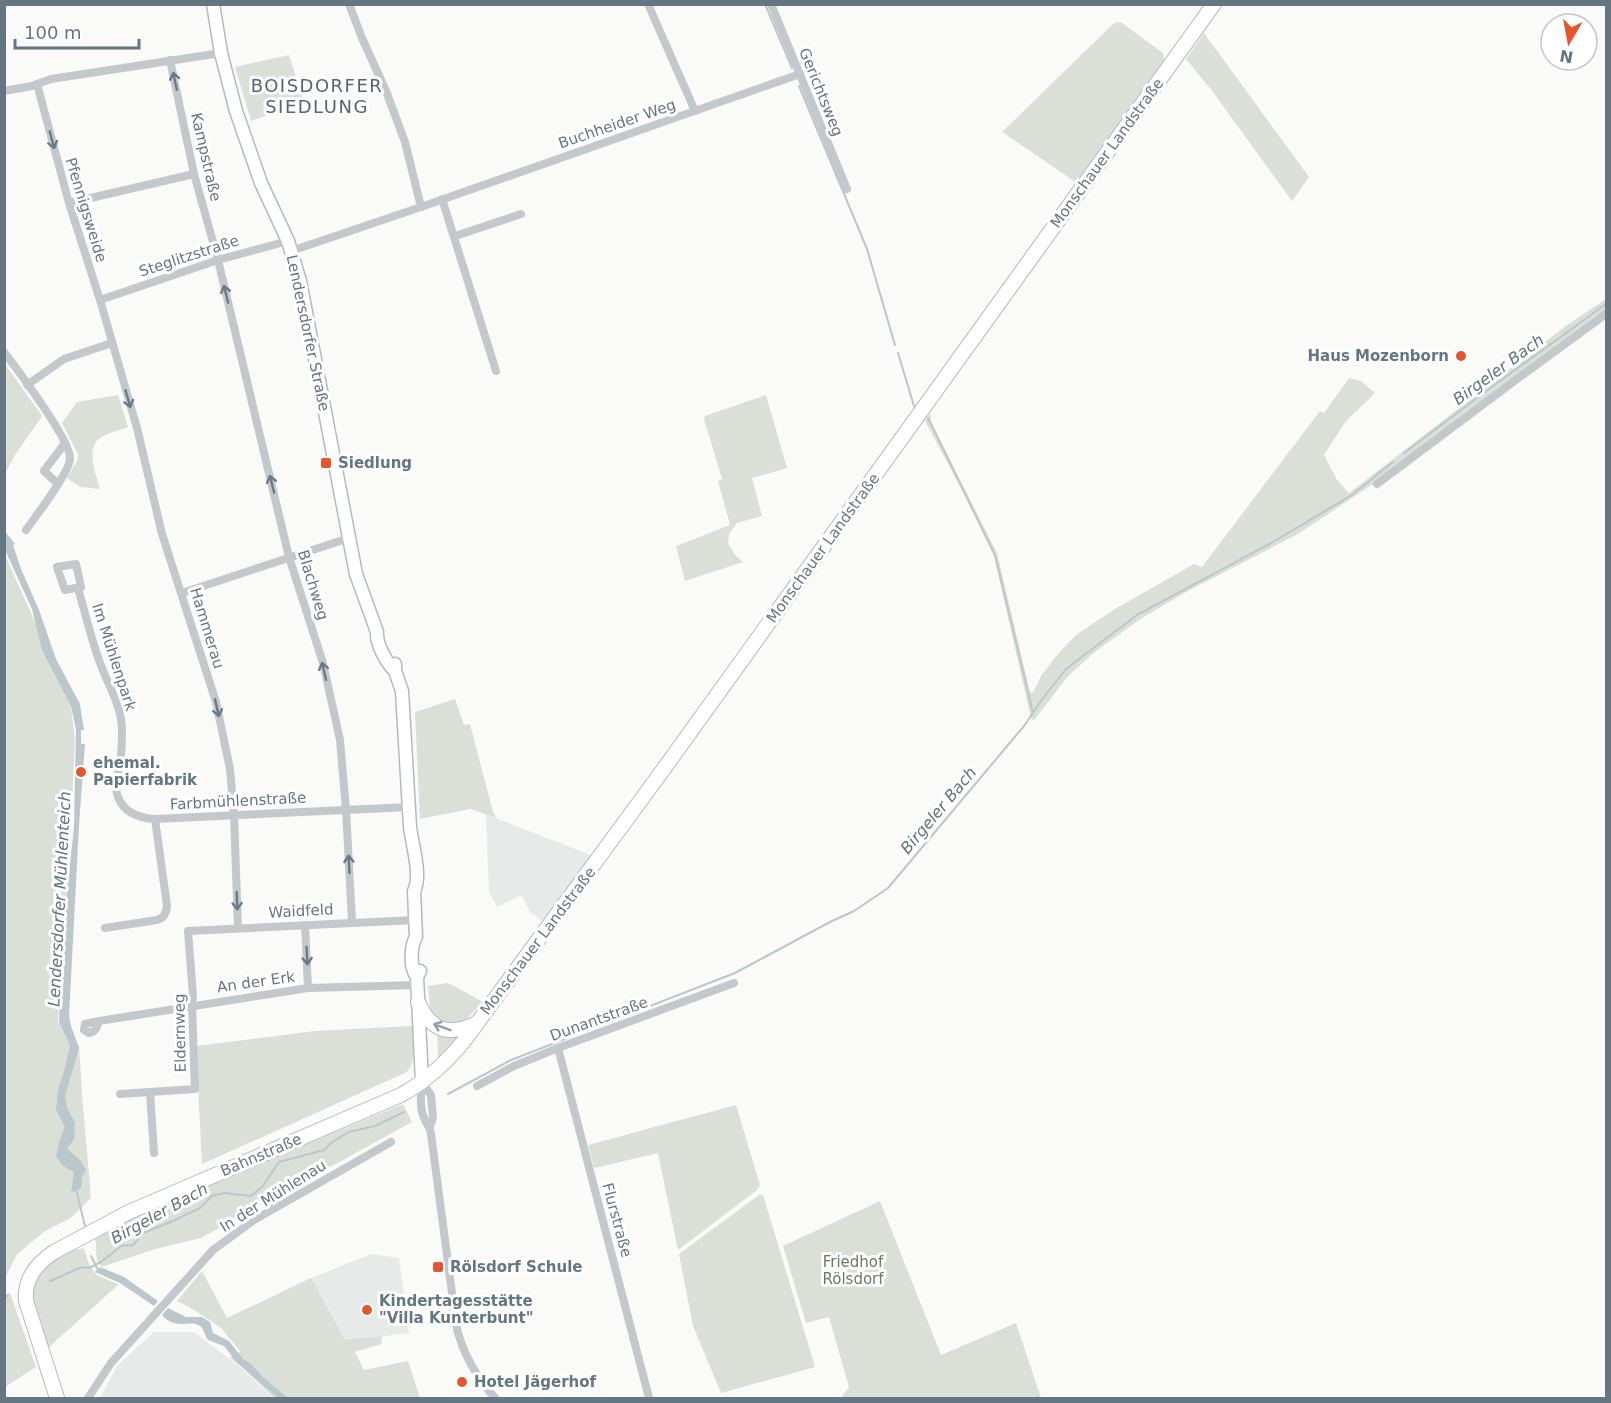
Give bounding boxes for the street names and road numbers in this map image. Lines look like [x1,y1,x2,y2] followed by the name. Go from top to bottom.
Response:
[795,45,847,139] street label: Gerichtsweg
[1047,75,1167,231] street label: Monschauer Landstraße
[556,95,678,153] street label: Buchheider Weg
[187,111,225,203] street label: Kampstraße
[62,155,110,265] street label: Pfennigsweide
[137,231,241,281] street label: Steglitzstraße
[283,253,333,413] street label: Lendersdorfer Straße
[763,470,883,626] street label: Monschauer Landstraße
[294,548,332,622] street label: Blachweg
[186,585,228,671] street label: Hammerau
[88,601,140,713] street label: Im Mühlenpark
[169,788,307,814] street label: Farbmühlenstraße
[477,864,599,1018] street label: Monschauer Landstraße
[268,900,334,922] street label: Waidfeld
[216,968,296,996] street label: An der Erk
[170,993,190,1073] street label: Eldernweg
[548,993,650,1045] street label: Dunantstraße
[218,1130,304,1180] street label: Bahnstraße
[217,1156,329,1236] street label: In der Mühlenau
[598,1181,636,1259] street label: Flurstraße

